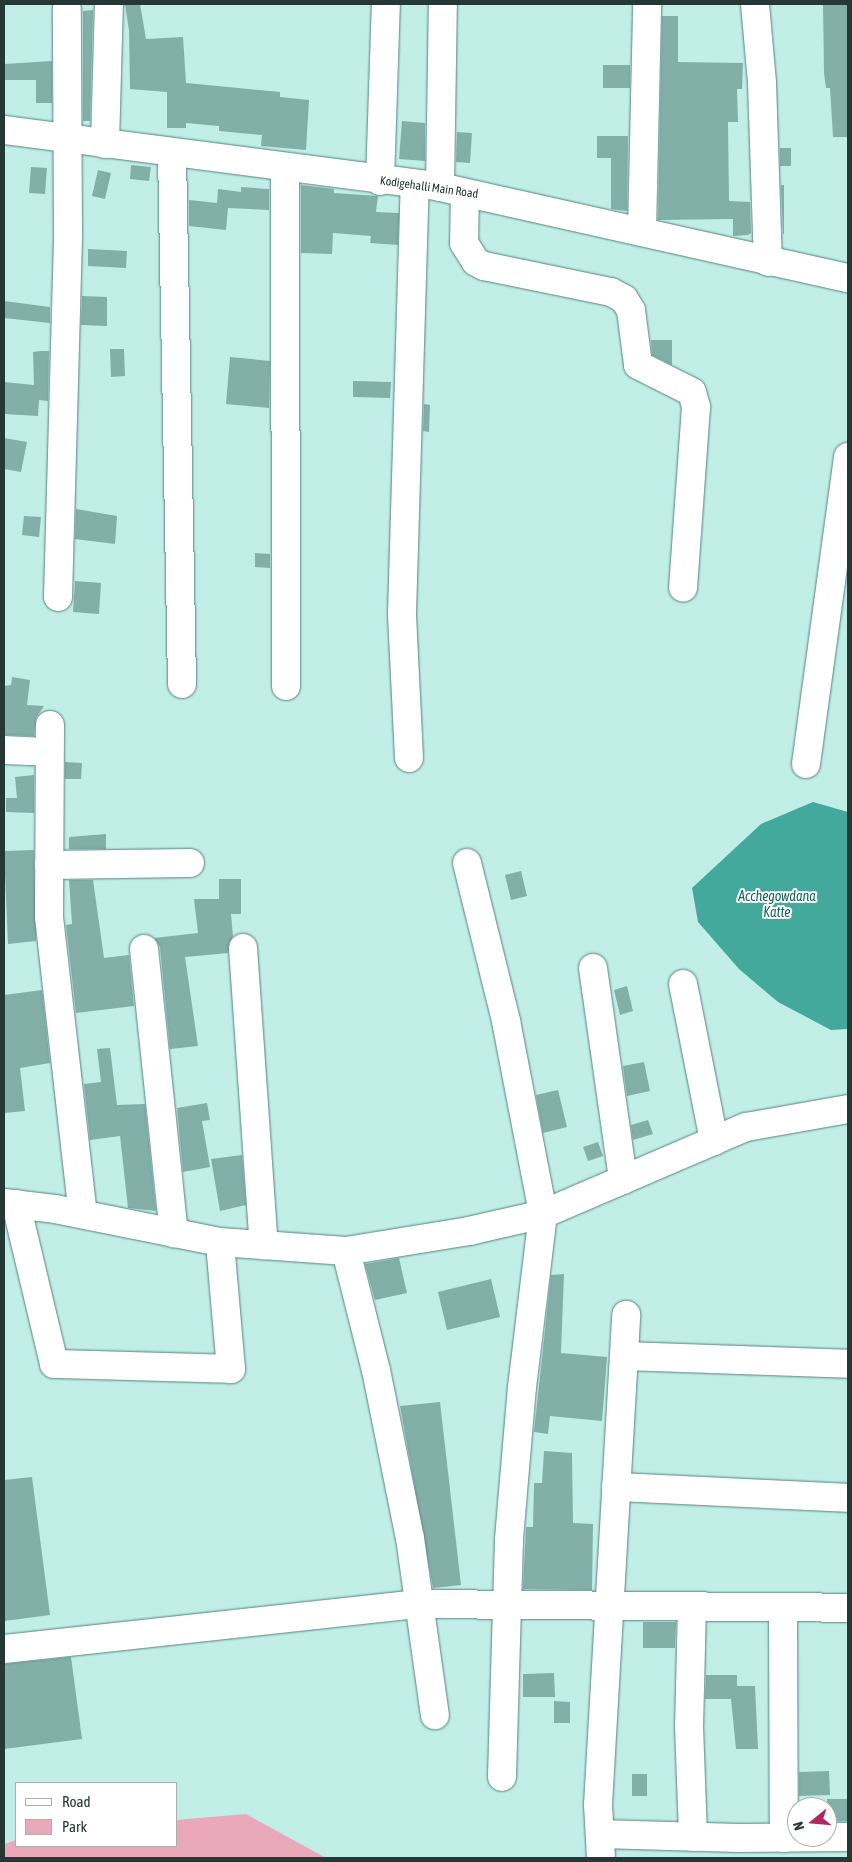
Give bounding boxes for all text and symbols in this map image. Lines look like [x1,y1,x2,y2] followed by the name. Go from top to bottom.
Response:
[379,174,479,202] street label: Kodigehalli Main Road
[738,888,816,920] water label: Acchegowdana Katte
[15,1782,178,1847] legend
[62,1793,91,1810] text: Road
[787,1797,837,1847] north arrow
[62,1818,87,1835] text: Park
[790,1820,807,1832] text: N

